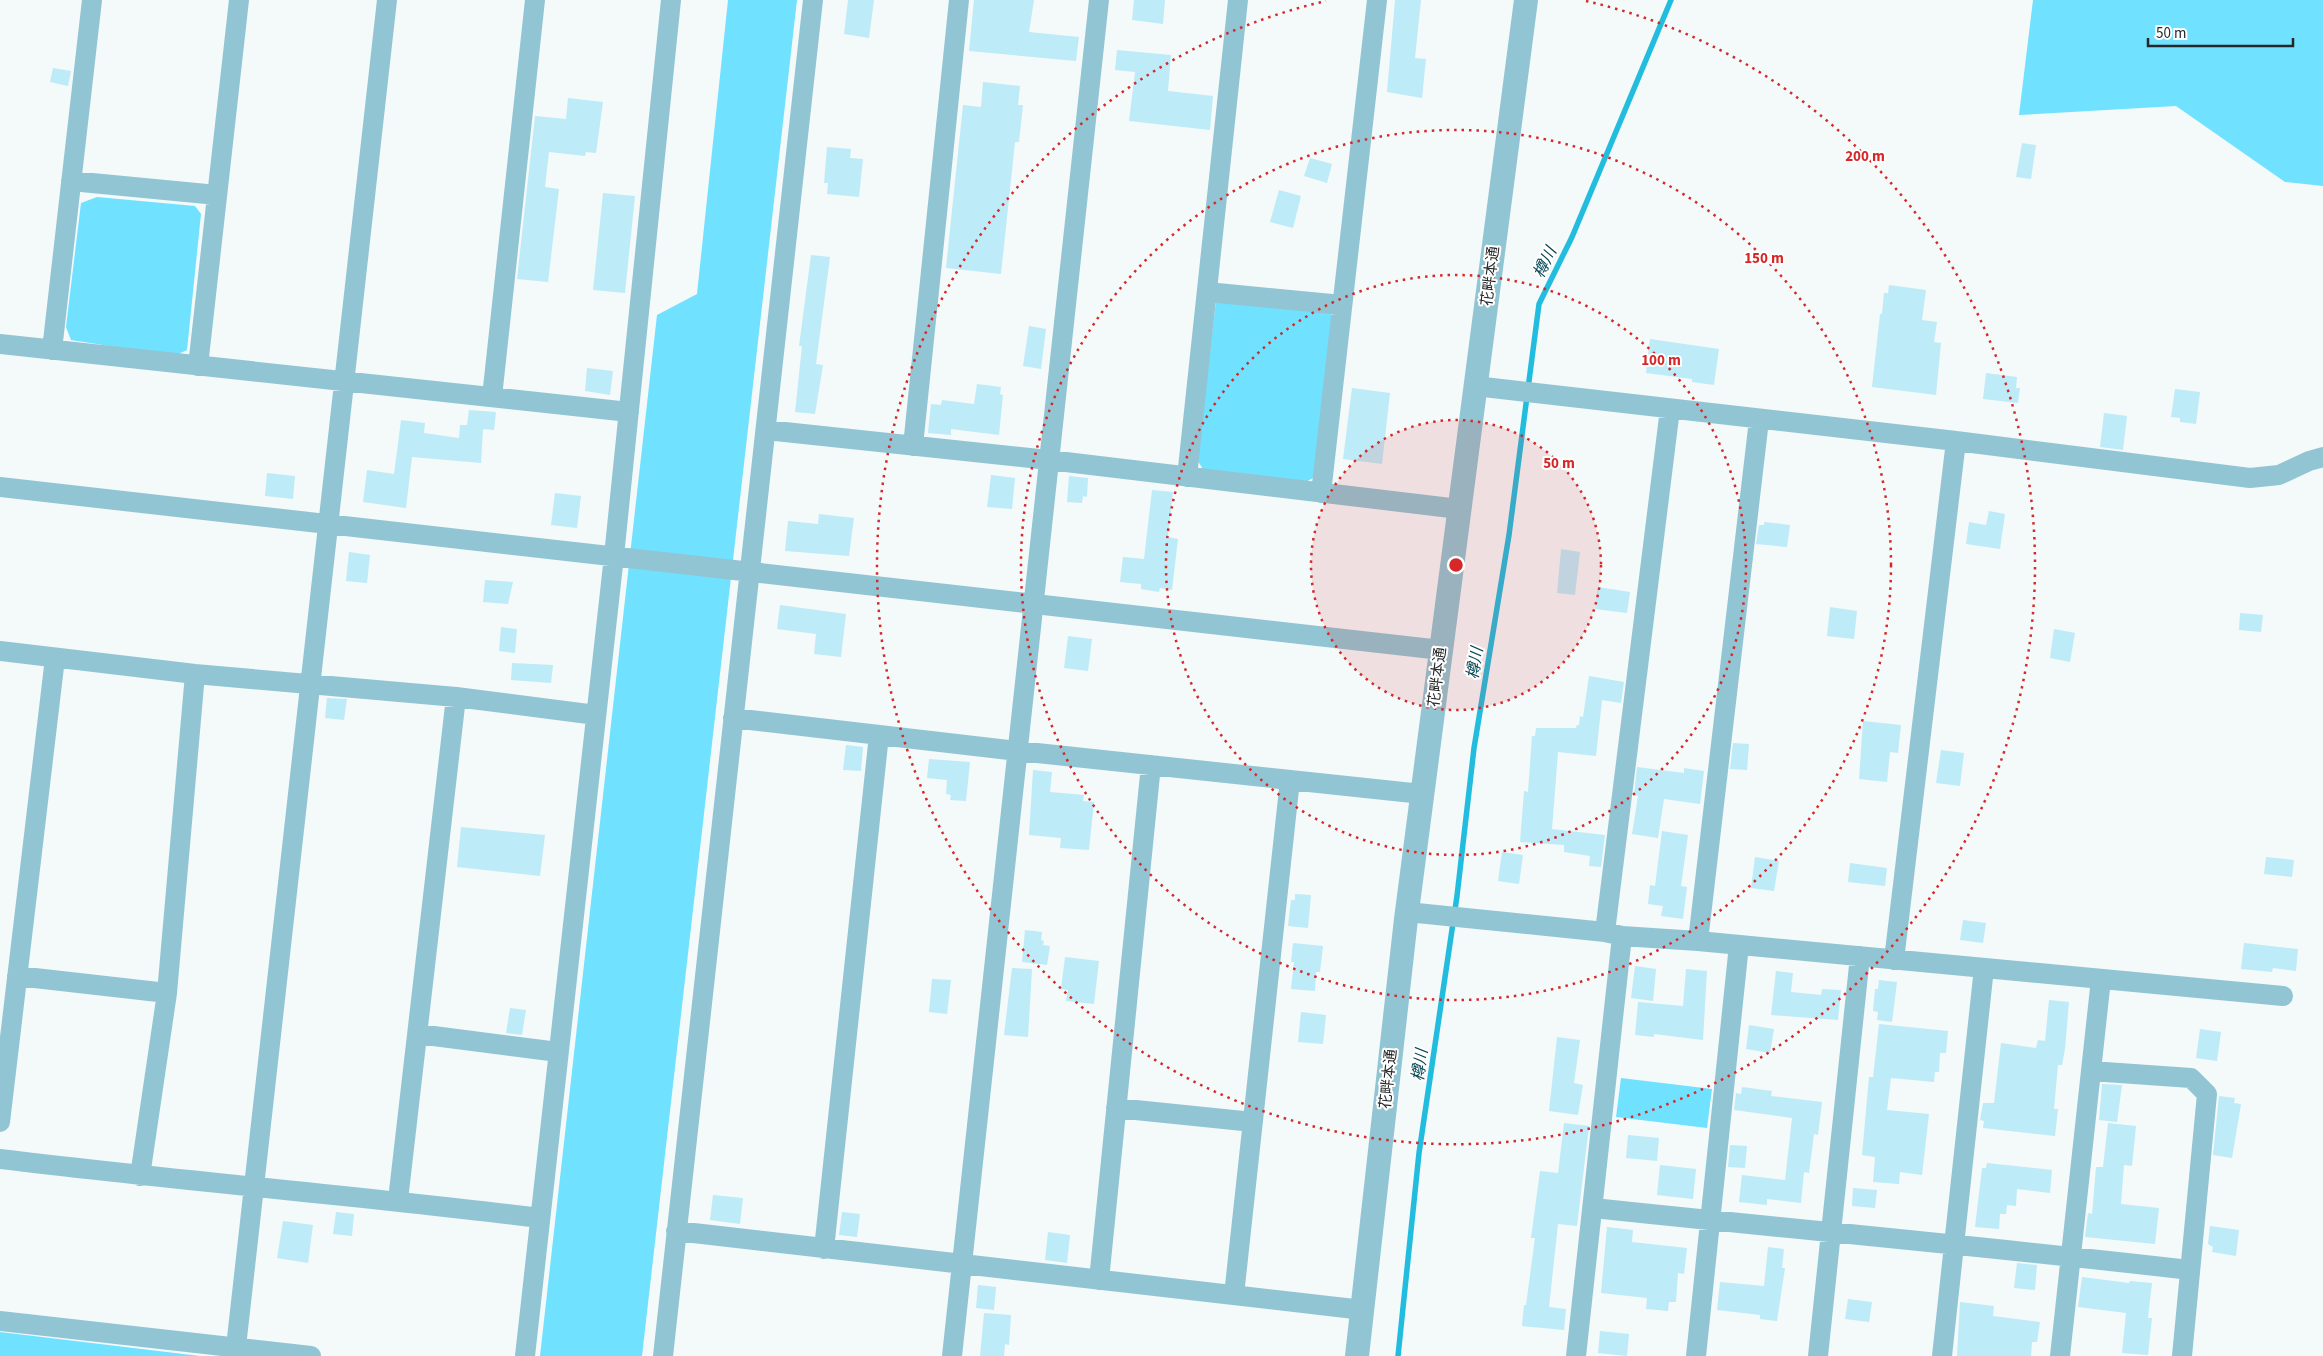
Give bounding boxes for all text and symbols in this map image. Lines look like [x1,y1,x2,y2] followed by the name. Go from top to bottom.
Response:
[2148,15,2293,47] scale bar
[2156,23,2186,44] text: 50 m
[1845,146,1885,167] text: 200 m
[1528,241,1563,282] water label: 樽川
[1476,245,1505,307] street label: 花畔本通
[1744,248,1784,269] text: 150 m
[1641,350,1681,371] text: 100 m
[1543,453,1575,474] text: 50 m
[1447,556,1465,574] centre of rings
[1462,644,1489,681] water label: 樽川
[1423,646,1452,708] street label: 花畔本通
[1407,1046,1433,1083] water label: 樽川
[1375,1048,1402,1110] street label: 花畔本通

